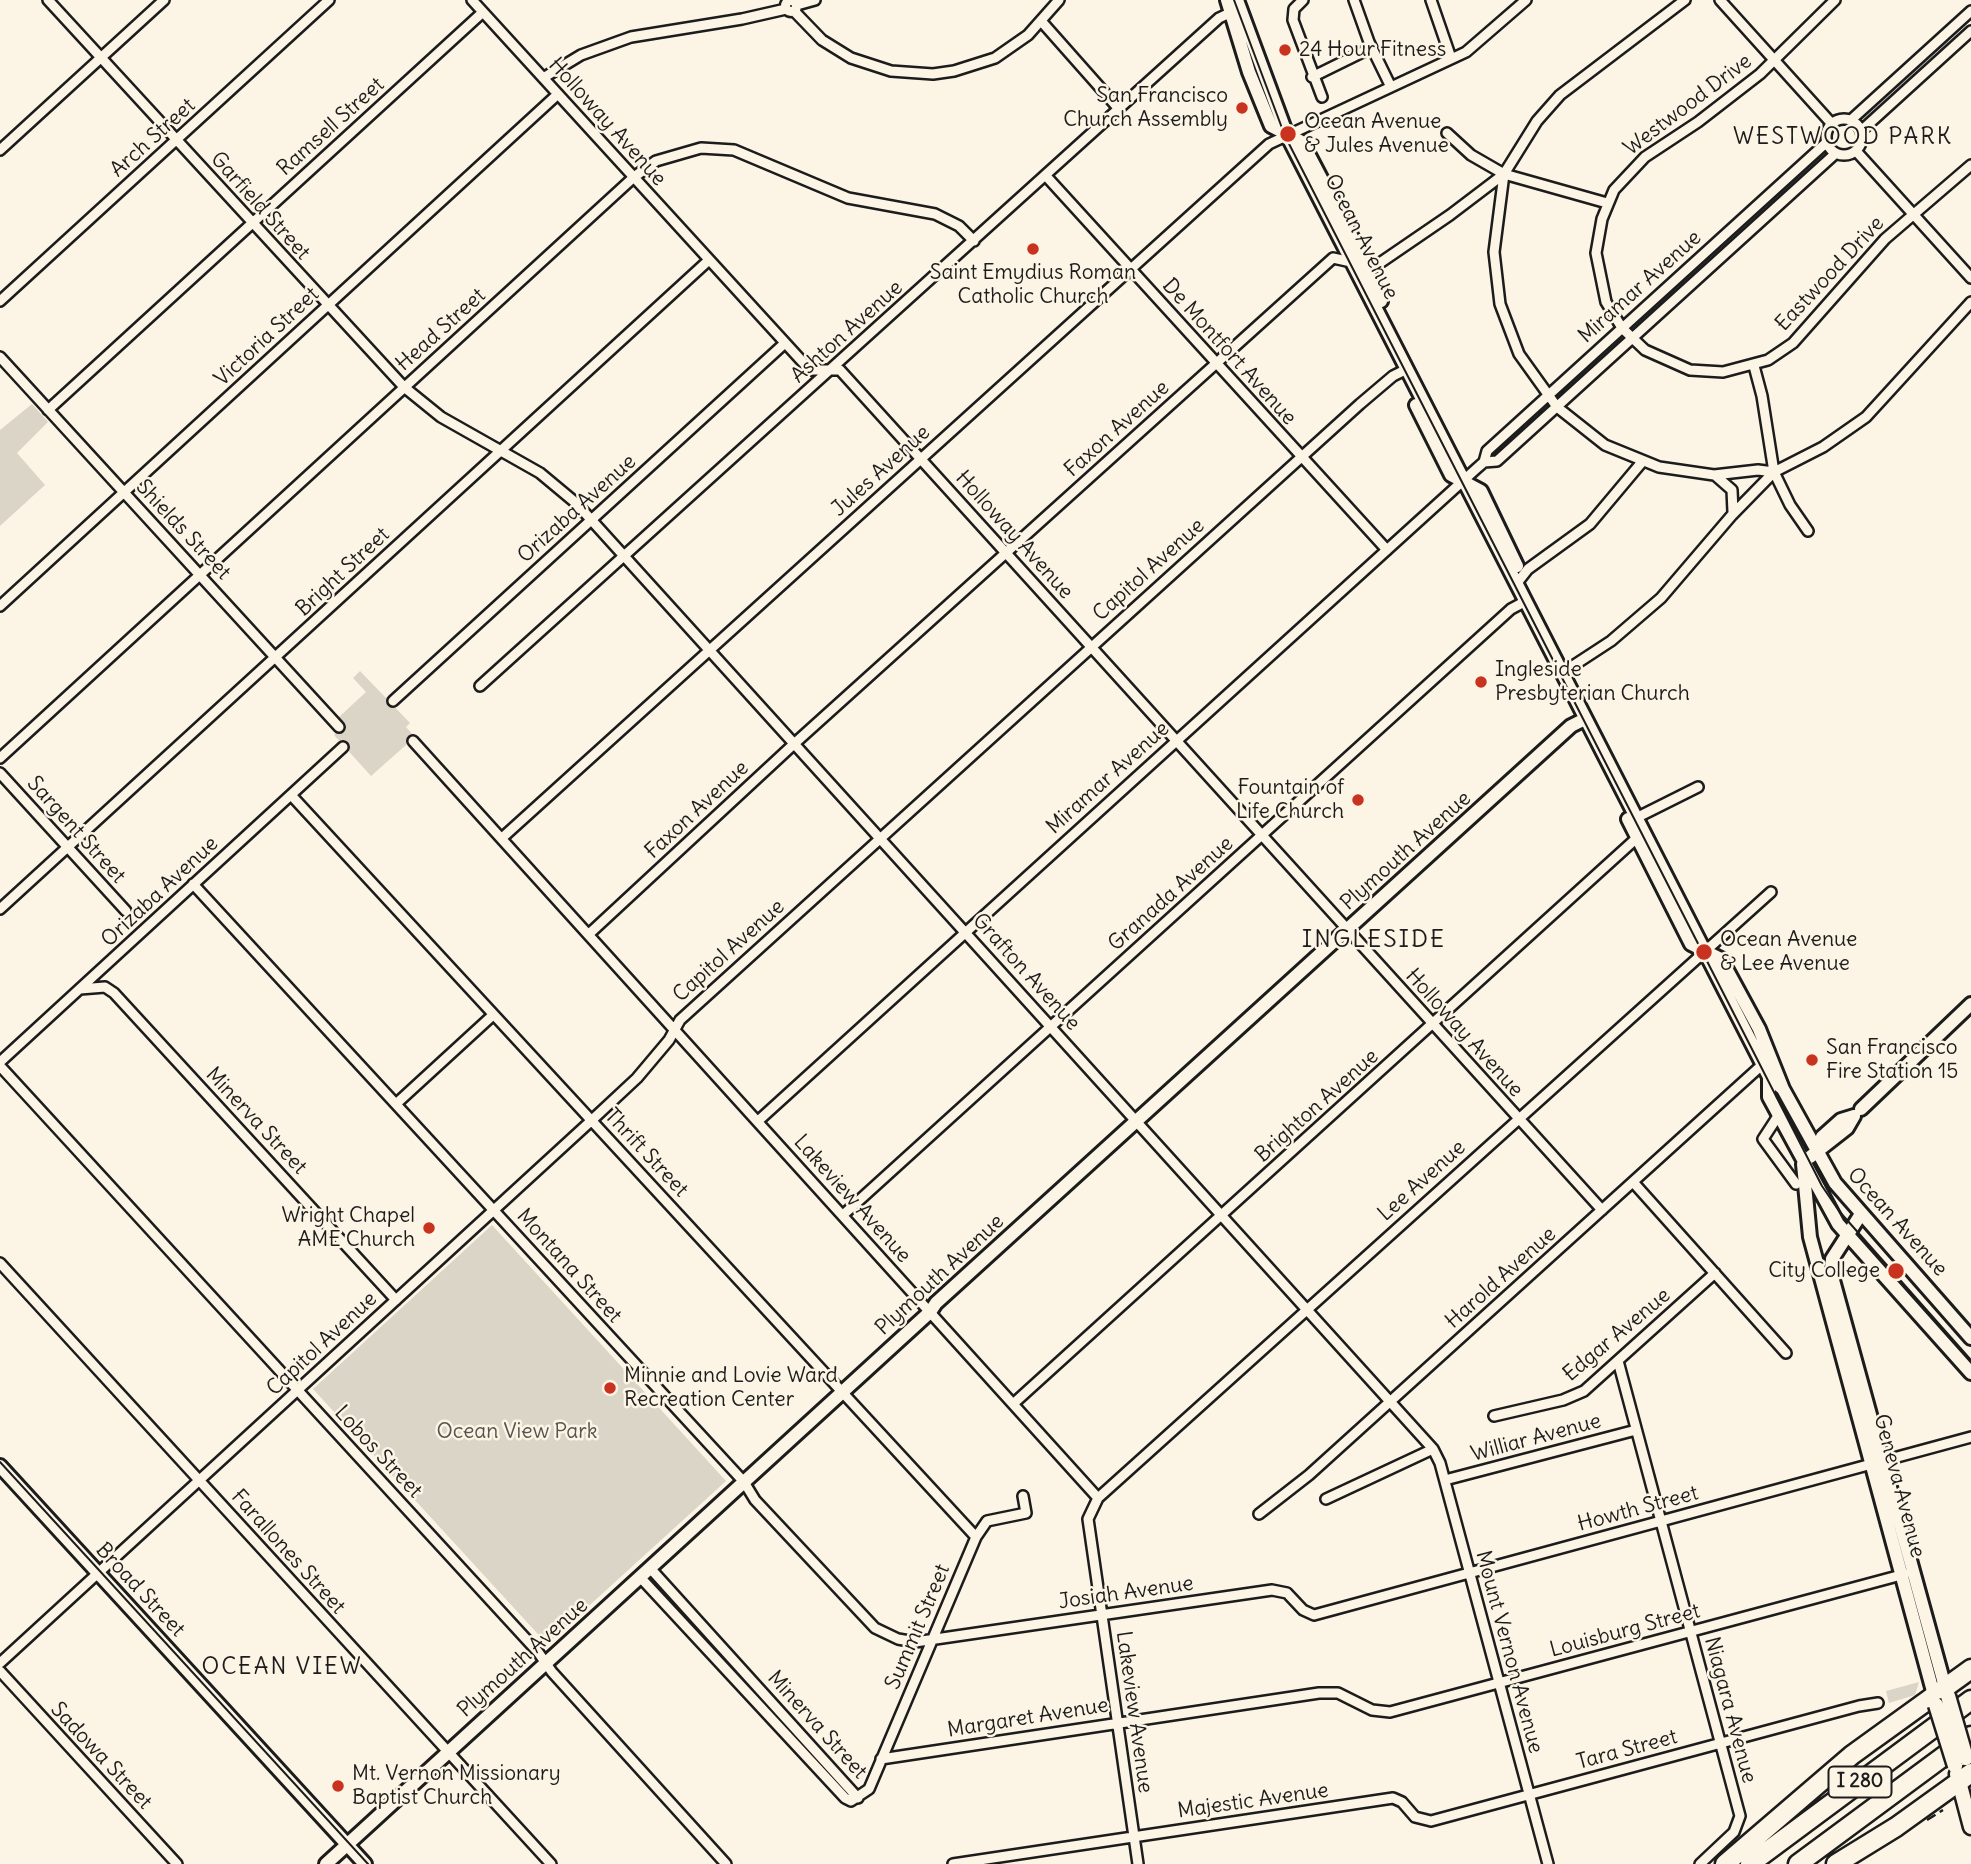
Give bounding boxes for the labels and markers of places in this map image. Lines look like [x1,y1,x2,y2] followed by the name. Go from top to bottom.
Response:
[1299,37,1446,63] place label: 24 Hour Fitness
[1277,42,1293,58] marker: 24 Hour Fitness
[1063,83,1228,133] place label: San Francisco Church Assembly
[1234,100,1250,116] marker: San Francisco Church Assembly
[1304,109,1449,159] place label: Ocean Avenue & Jules Avenue
[1278,124,1298,144] marker: Ocean Avenue & Jules Avenue
[1025,241,1041,257] marker: Saint Emydius Roman Catholic Church
[930,260,1136,310] place label: Saint Emydius Roman Catholic Church
[1495,657,1690,707] place label: Ingleside Presbyterian Church
[1473,674,1489,690] marker: Ingleside Presbyterian Church
[1236,775,1344,825] place label: Fountain of Life Church
[1350,792,1366,808] marker: Fountain of Life Church
[1720,927,1857,977] place label: Ocean Avenue & Lee Avenue
[1694,942,1714,962] marker: Ocean Avenue & Lee Avenue
[1826,1035,1958,1085] place label: San Francisco Fire Station 15
[1804,1052,1820,1068] marker: San Francisco Fire Station 15
[282,1203,415,1253] place label: Wright Chapel AME Church
[421,1220,437,1236] marker: Wright Chapel AME Church
[1768,1258,1880,1284] place label: City College
[1886,1261,1906,1281] marker: City College
[624,1363,838,1413] place label: Minnie and Lovie Ward Recreation Center
[602,1380,618,1396] marker: Minnie and Lovie Ward Recreation Center
[352,1761,561,1811] place label: Mt. Vernon Missionary Baptist Church
[330,1778,346,1794] marker: Mt. Vernon Missionary Baptist Church

